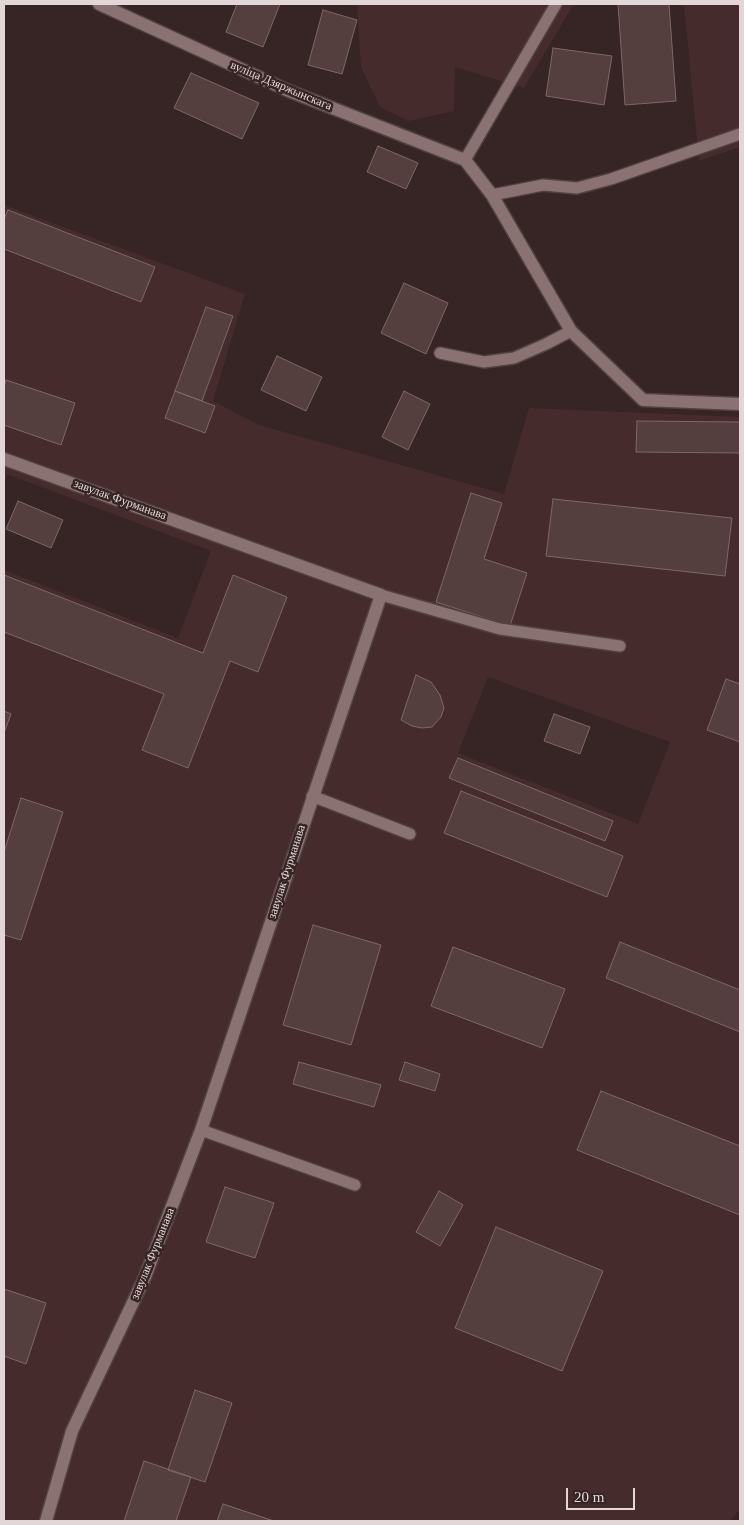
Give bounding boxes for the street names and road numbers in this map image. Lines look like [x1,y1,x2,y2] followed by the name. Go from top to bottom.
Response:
[228,58,334,114] street label: вуліца Дзяржынскага
[72,477,168,523] street label: завулак Фурманава
[265,823,309,921] street label: завулак Фурманава
[128,1206,178,1302] street label: завулак Фурманава

